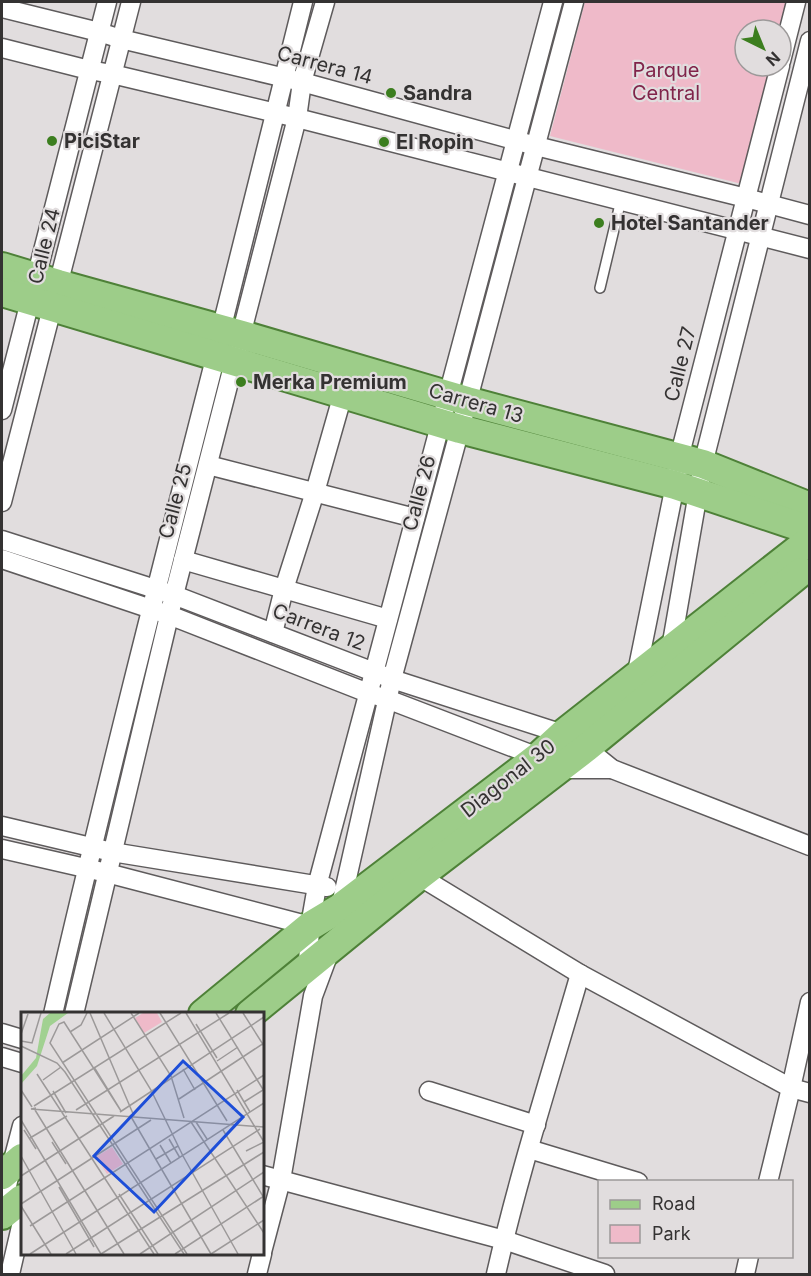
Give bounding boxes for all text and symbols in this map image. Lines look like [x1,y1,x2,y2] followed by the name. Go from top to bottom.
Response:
[733,18,793,78] north arrow
[275,41,375,89] street label: Carrera 14
[762,47,785,70] text: N
[632,58,700,105] park label: Parque Central
[403,81,472,105] place label: Sandra
[384,86,398,100] marker: Sandra
[64,129,140,153] place label: PiciStar
[396,130,474,154] place label: El Ropin
[45,134,59,148] marker: PiciStar
[377,135,391,149] marker: El Ropin
[23,205,65,287] street label: Calle 24
[611,211,769,235] place label: Hotel Santander
[592,216,606,230] marker: Hotel Santander
[659,324,701,404] street label: Calle 27
[253,370,407,394] place label: Merka Premium
[234,375,248,389] marker: Merka Premium
[426,378,526,428] street label: Carrera 13
[397,453,441,533] street label: Calle 26
[153,461,197,541] street label: Calle 25
[269,598,369,656] street label: Carrera 12
[456,734,560,822] street label: Diagonal 30
[21,1012,264,1255] inset map
[598,1180,793,1258] legend
[652,1193,695,1214] text: Road
[652,1223,691,1244] text: Park

